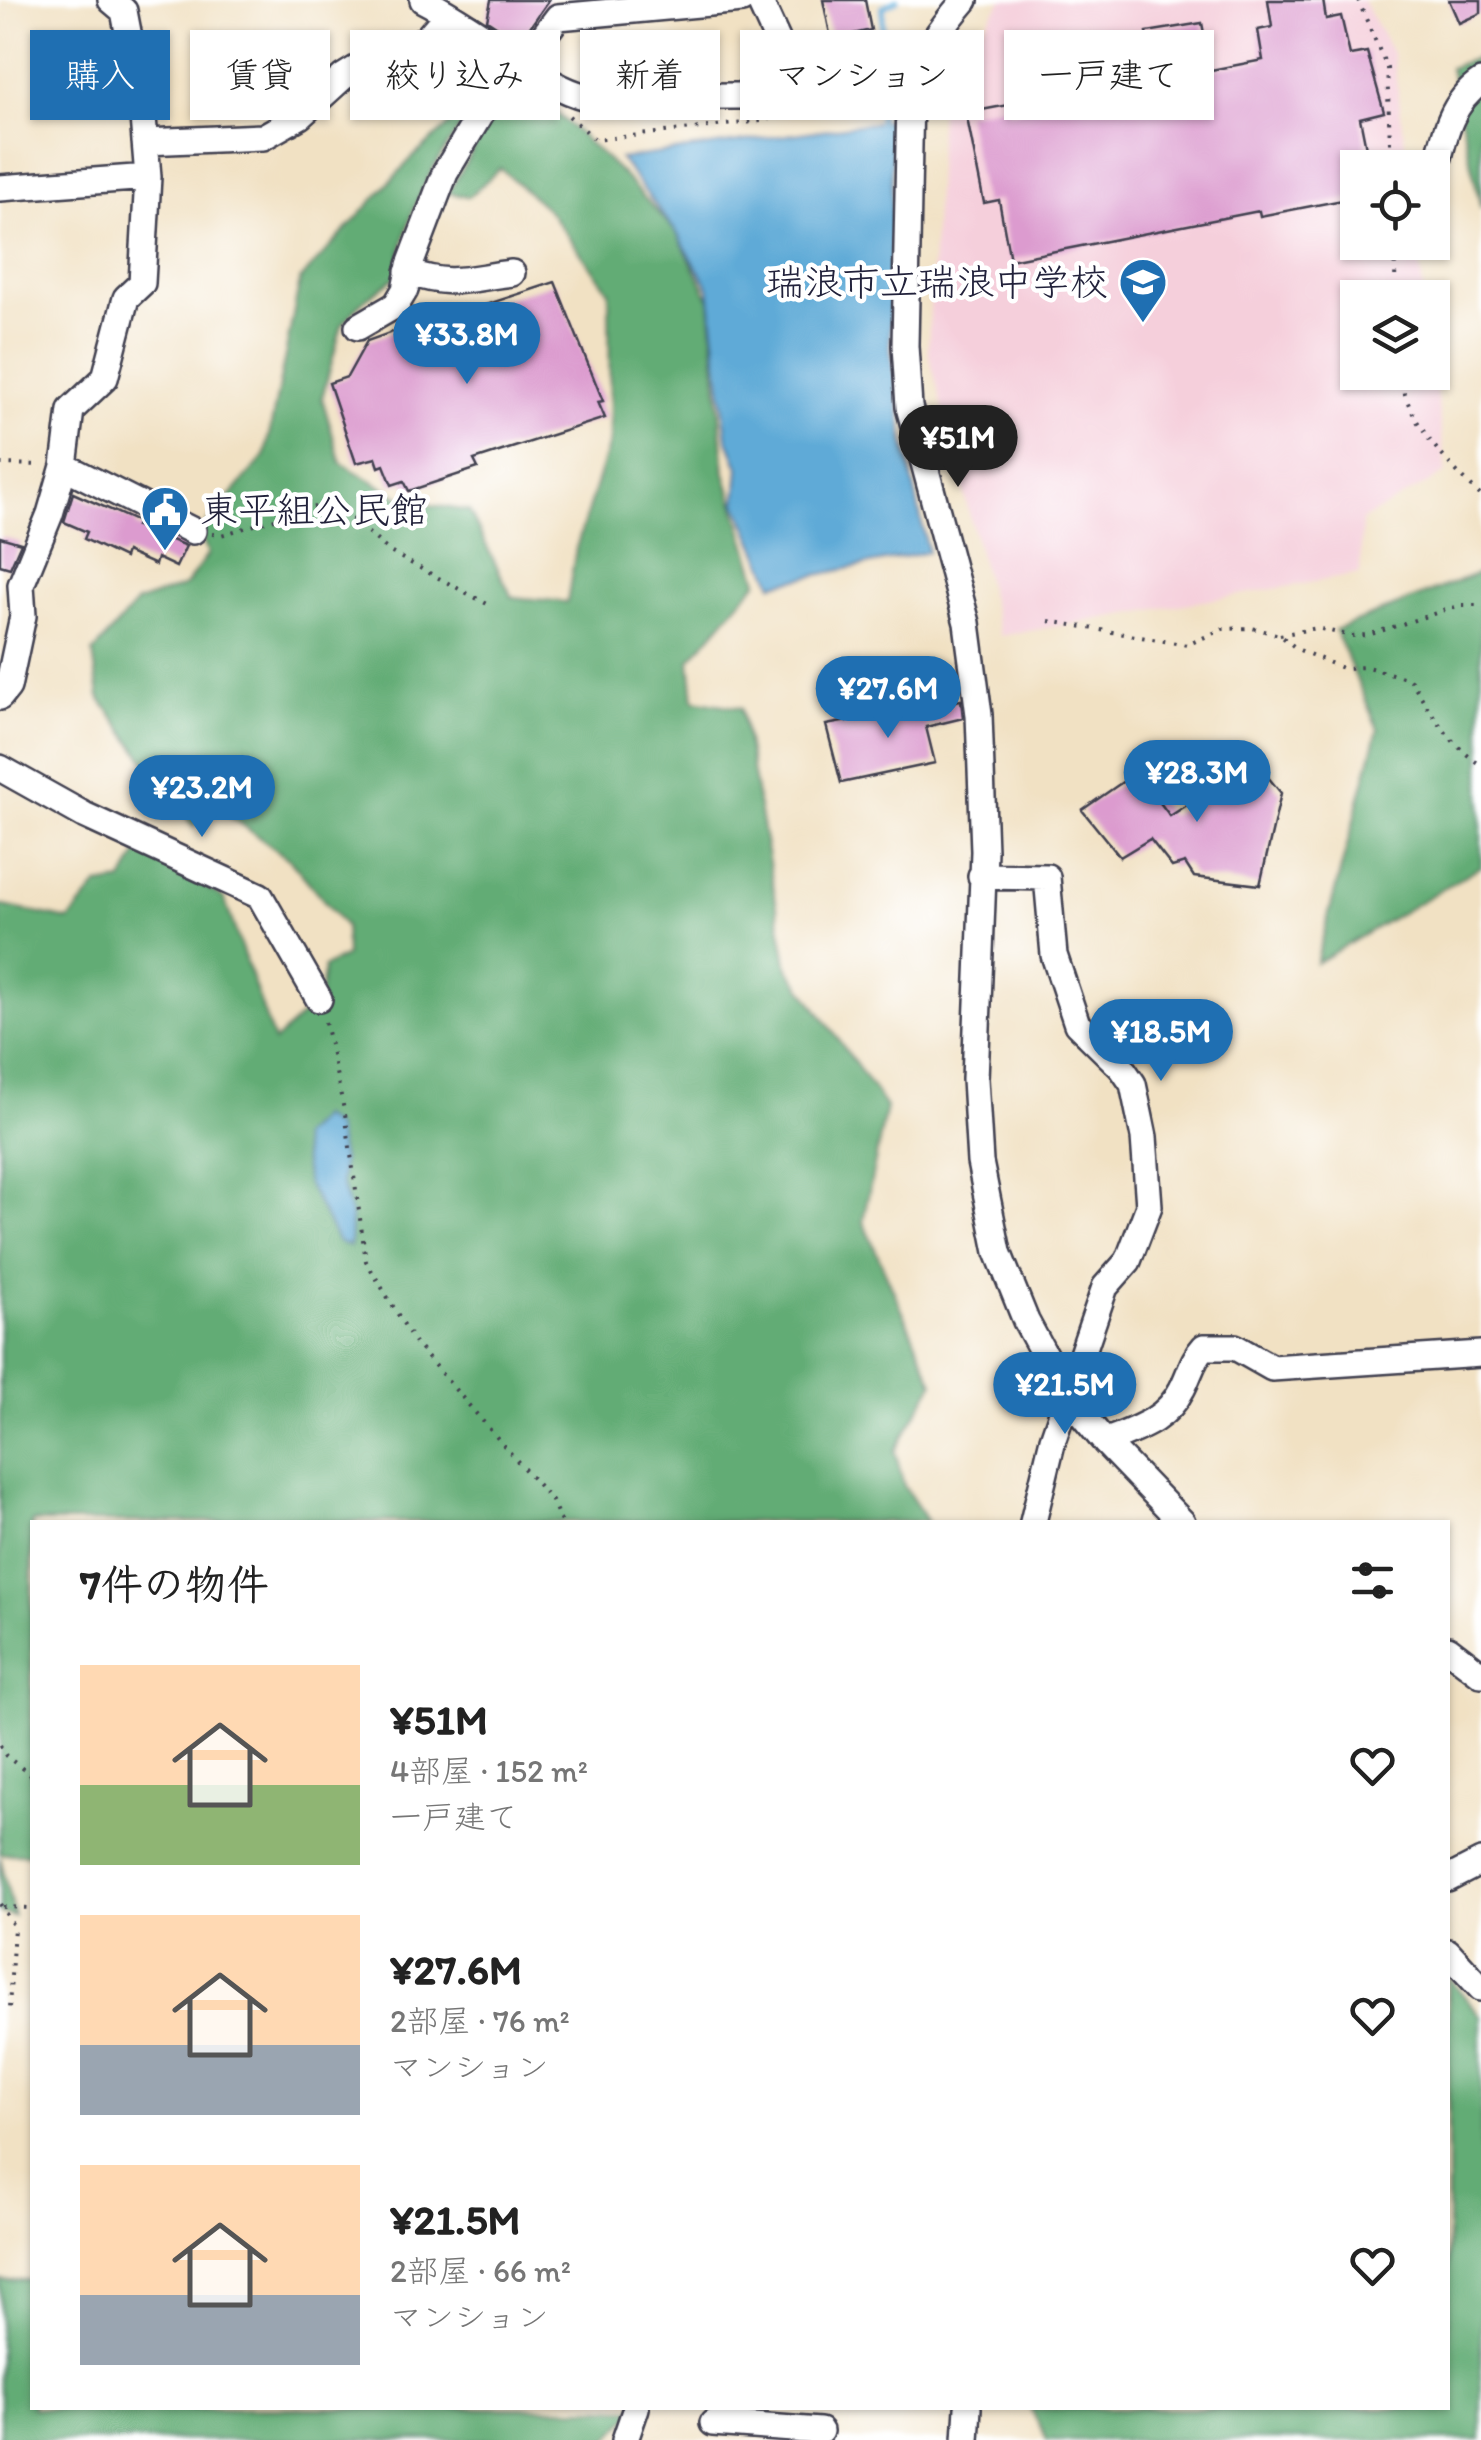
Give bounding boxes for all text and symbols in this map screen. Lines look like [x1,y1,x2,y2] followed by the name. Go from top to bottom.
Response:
[30,30,170,120] chip: 購入
[190,30,330,120] chip: 賃貸
[350,30,560,120] chip: 絞り込み
[580,30,720,120] chip: 新着
[740,30,984,120] chip: マンション
[1004,30,1214,120] chip: 一戸建て
[1340,150,1450,390] map controls
[1340,150,1450,260] button: locate
[1117,256,1169,324] school or university icon: 瑞浪市立瑞浪中学校
[766,259,1108,305] place label: 瑞浪市立瑞浪中学校
[1340,280,1450,390] button: layers
[386,302,548,387] pin: ¥33.8M
[415,315,519,353] text: ¥33.8M
[899,405,1017,490] pin: ¥51M
[921,418,995,456] text: ¥51M
[139,484,191,552] public building icon: 東平組公民館
[200,487,428,533] place label: 東平組公民館
[807,656,969,741] pin: ¥27.6M
[838,669,938,707] text: ¥27.6M
[1116,740,1278,825] pin: ¥28.3M
[1146,753,1248,791] text: ¥28.3M
[121,755,283,840] pin: ¥23.2M
[151,768,253,806] text: ¥23.2M
[1080,999,1242,1084] pin: ¥18.5M
[1111,1012,1211,1050] text: ¥18.5M
[984,1352,1146,1437] pin: ¥21.5M
[1015,1365,1115,1403] text: ¥21.5M
[1345,1553,1400,1608] icon: filters
[80,1559,269,1610] text: 7件の物件
[390,1694,488,1745] text: ¥51M
[160,1705,280,1825] icon: home
[1345,1738,1400,1793] icon: heart
[390,1752,588,1790] text: 4部屋 · 152 m²
[390,1798,518,1836] text: 一戸建て
[390,1944,522,1995] text: ¥27.6M
[160,1955,280,2075] icon: home
[1345,1988,1400,2043] icon: heart
[390,2002,570,2040] text: 2部屋 · 76 m²
[390,2048,549,2086] text: マンション
[390,2194,521,2245] text: ¥21.5M
[160,2205,280,2325] icon: home
[1345,2238,1400,2293] icon: heart
[390,2252,571,2290] text: 2部屋 · 66 m²
[390,2298,549,2336] text: マンション

